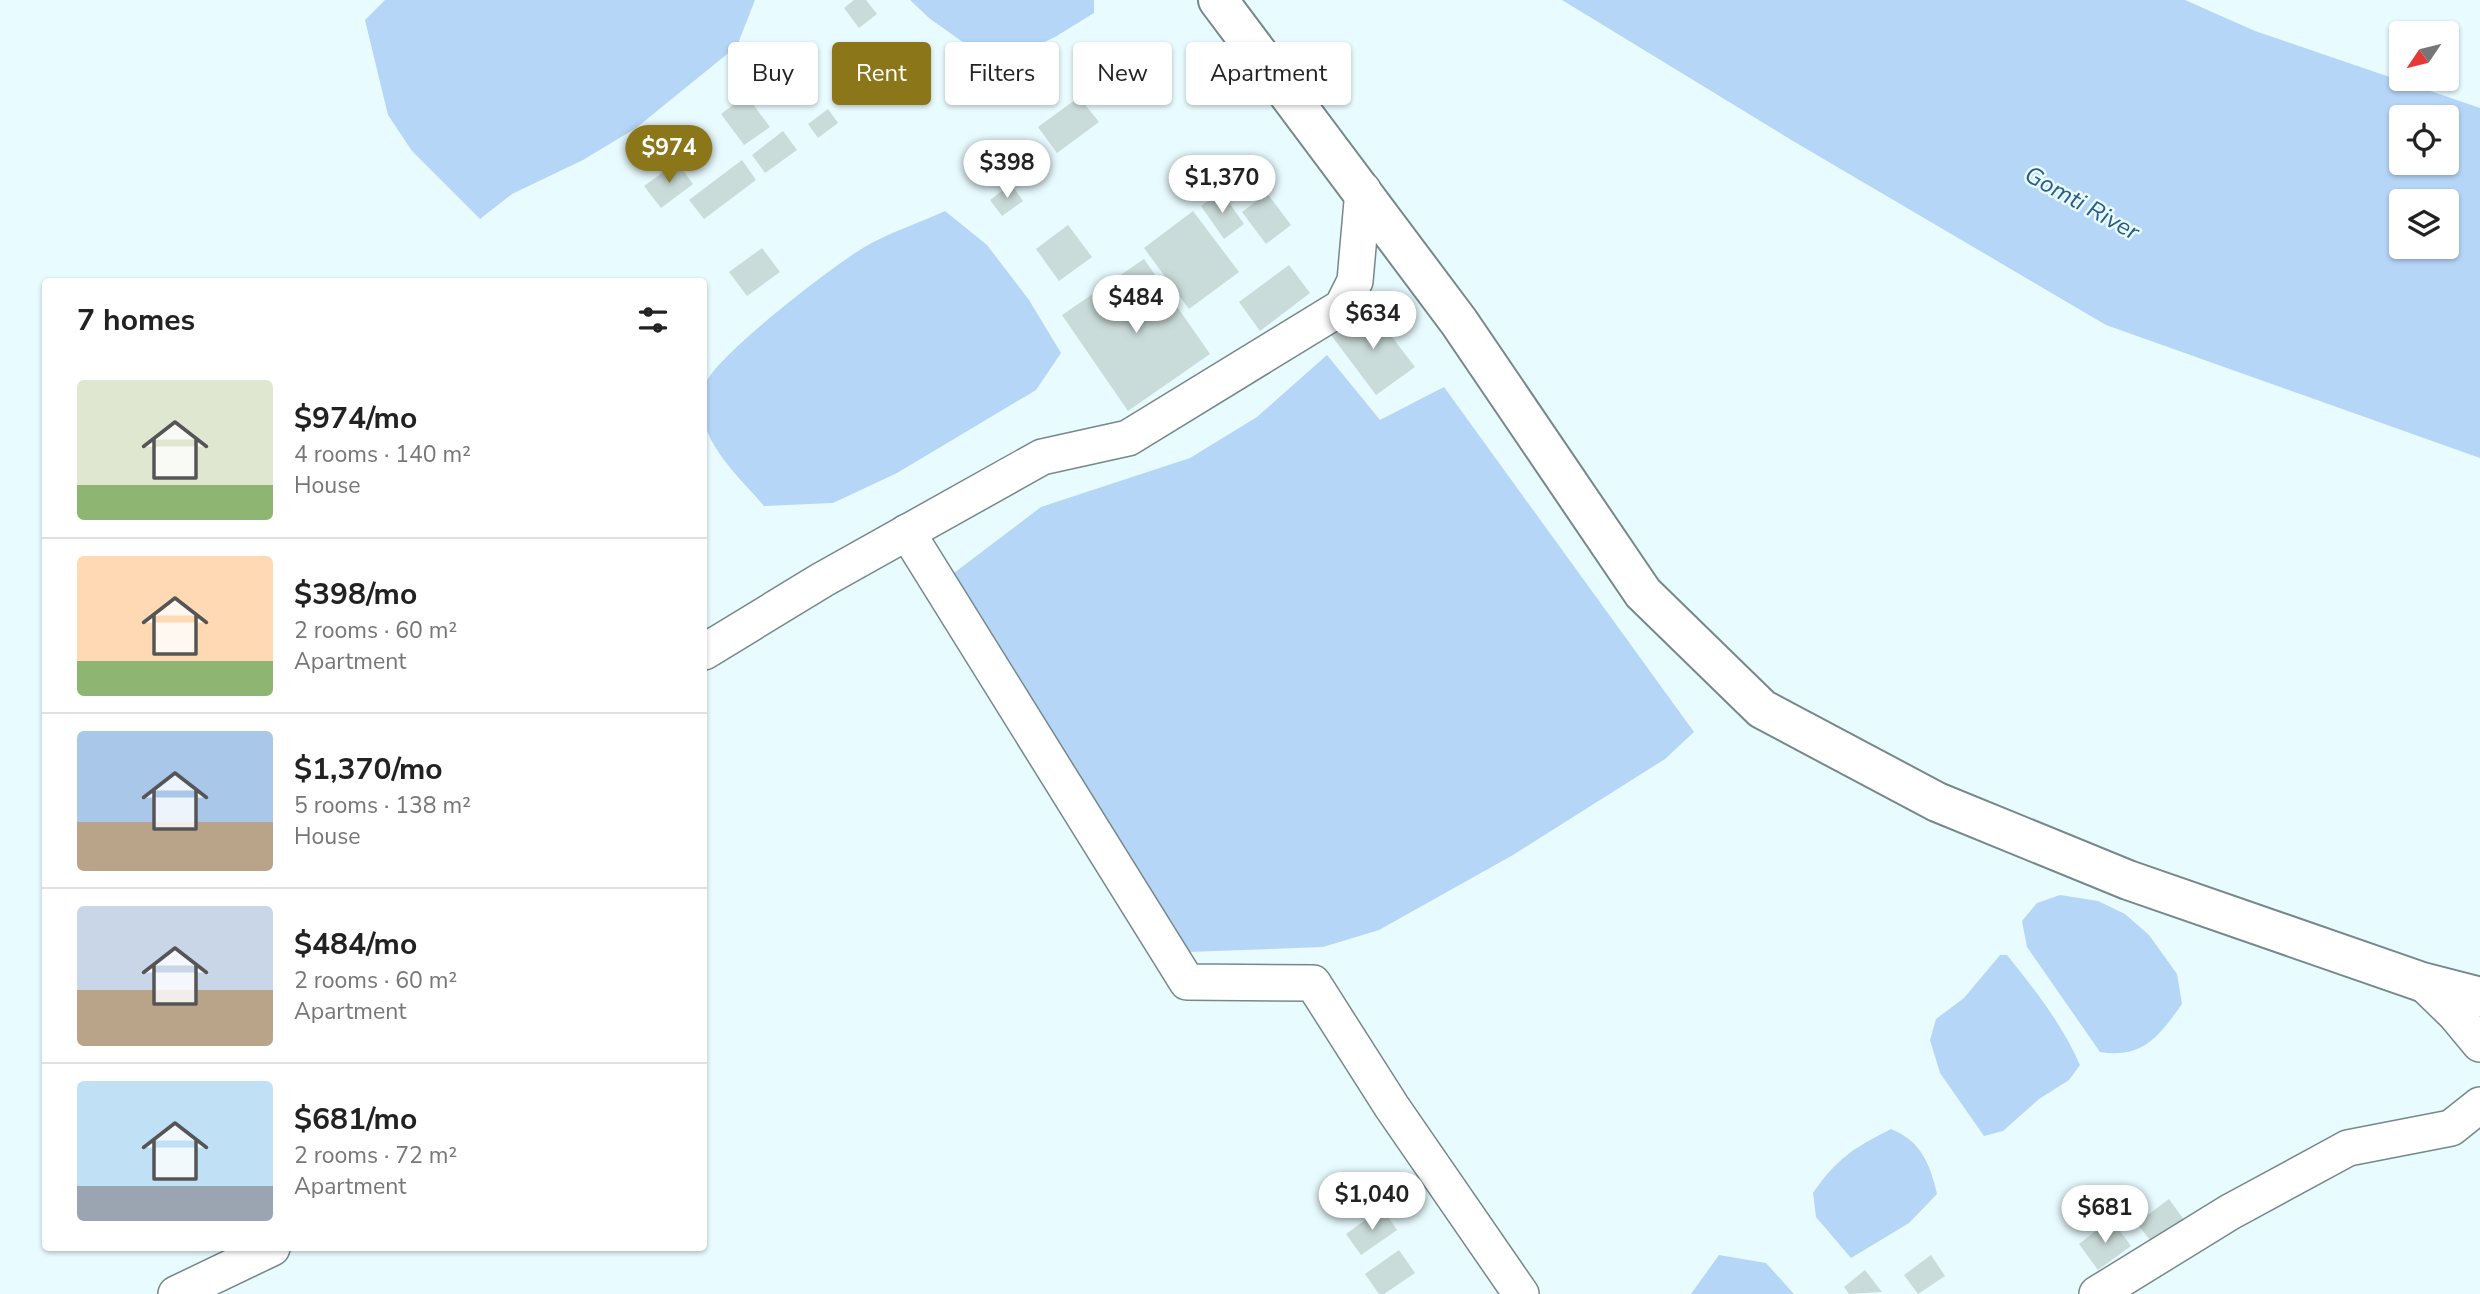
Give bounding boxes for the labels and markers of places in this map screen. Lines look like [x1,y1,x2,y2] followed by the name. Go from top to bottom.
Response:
[628,125,710,185] pin: $974
[966,140,1048,200] pin: $398
[1165,156,1279,215] pin: $1,370
[1095,276,1177,335] pin: $484
[1332,292,1414,351] pin: $634
[1315,1172,1429,1232] pin: $1,040
[2064,1186,2146,1245] pin: $681

